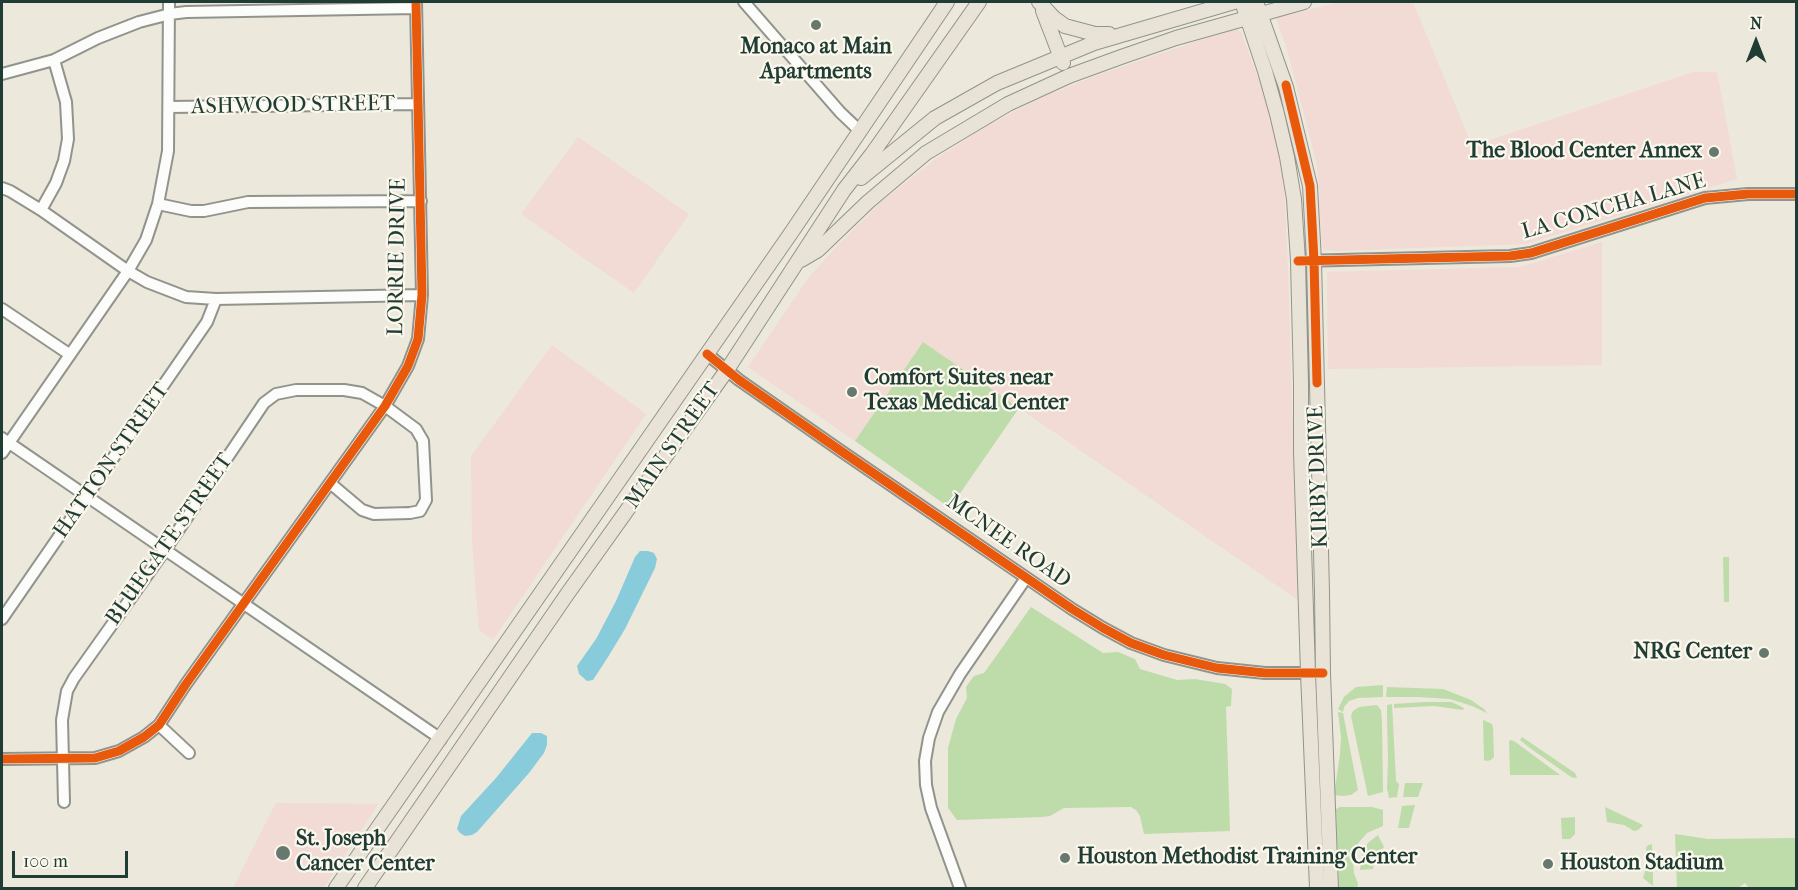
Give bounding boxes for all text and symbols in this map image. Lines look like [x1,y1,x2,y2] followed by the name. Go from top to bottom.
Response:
[1726,12,1786,72] north arrow
[1750,14,1762,33] text: N
[809,18,823,32] marker: Monaco at Main Apartments
[740,35,892,86] place label: Monaco at Main Apartments
[191,91,395,121] street label: ASHWOOD STREET
[1467,139,1702,165] place label: The Blood Center Annex
[1707,145,1721,159] marker: The Blood Center Annex
[1519,168,1709,246] street label: LA CONCHA LANE
[383,178,413,336] street label: LORRIE DRIVE
[864,366,1068,418] place label: Comfort Suites near Texas Medical Center
[49,378,175,544] street label: HATTON STREET
[620,378,726,514] street label: MAIN STREET
[845,385,859,399] marker: Comfort Suites near Texas Medical Center
[1303,405,1335,549] street label: KIRBY DRIVE
[101,449,239,631] street label: BLUEGATE STREET
[940,489,1076,595] street label: MCNEE ROAD
[1633,640,1752,666] place label: NRG Center
[1757,646,1771,660] marker: NRG Center
[296,827,435,878] place label: St. Joseph Cancer Center
[15,839,130,877] scale bar
[274,844,292,862] marker: St. Joseph Cancer Center
[1077,845,1417,871] place label: Houston Methodist Training Center
[23,851,68,872] text: 100 m
[1058,851,1072,865] marker: Houston Methodist Training Center
[1560,851,1723,877] place label: Houston Stadium
[1541,857,1555,871] marker: Houston Stadium

